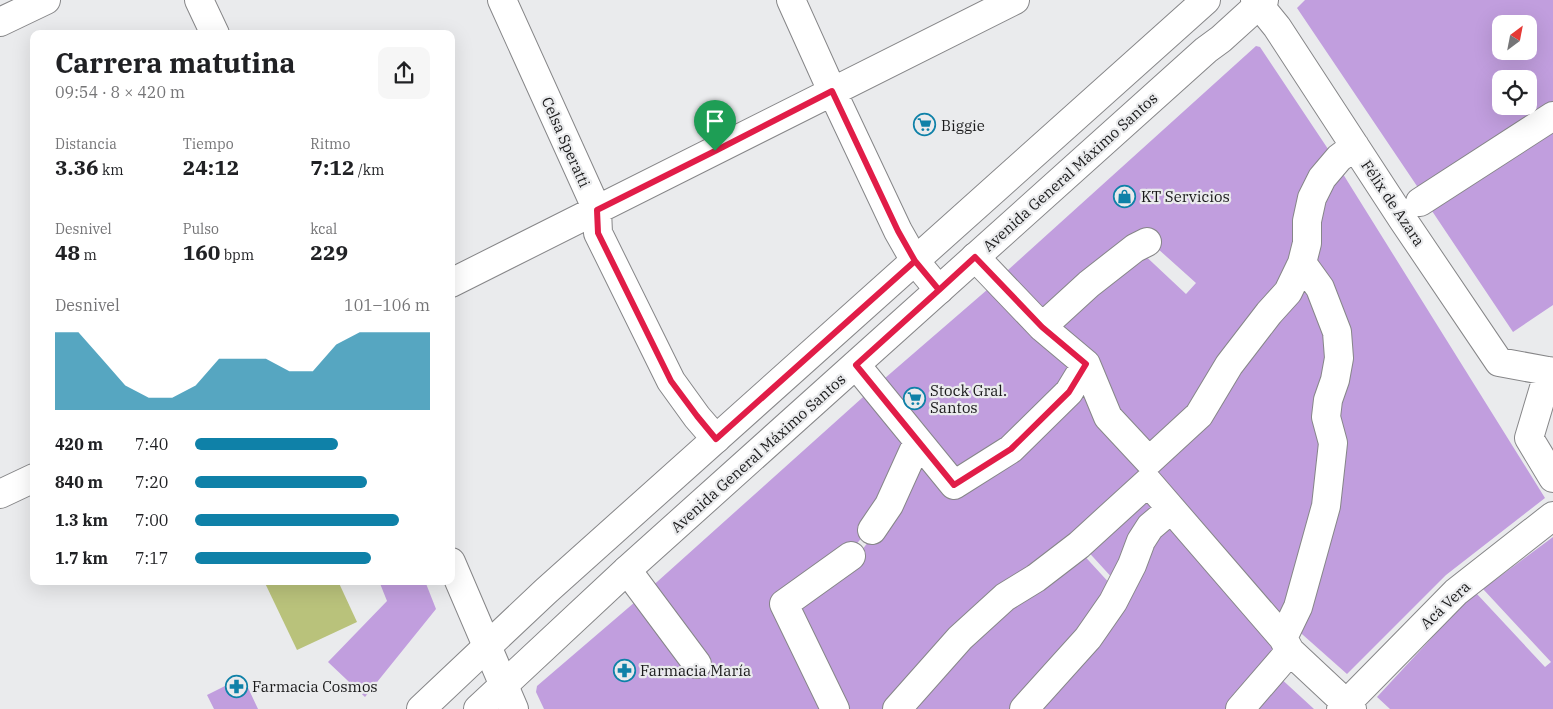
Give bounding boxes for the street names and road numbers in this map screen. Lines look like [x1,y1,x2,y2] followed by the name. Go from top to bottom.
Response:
[979,88,1161,256] street label: Avenida General Máximo Santos
[538,94,595,190] street label: Celsa Speratti
[1357,156,1429,250] street label: Félix de Azara
[667,369,849,537] street label: Avenida General Máximo Santos
[1416,577,1474,633] street label: Acá Vera

